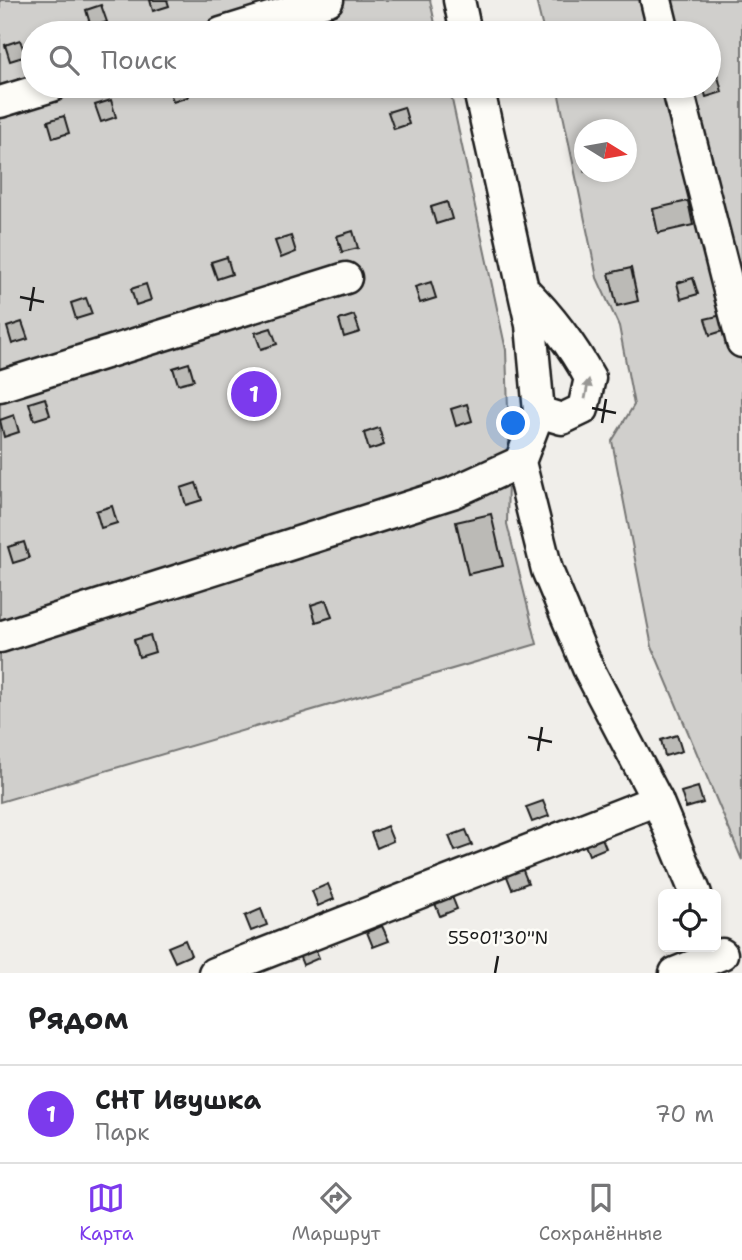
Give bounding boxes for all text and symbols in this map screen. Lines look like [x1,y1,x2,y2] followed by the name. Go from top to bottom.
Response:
[21,21,721,98] search box
[45,41,83,79] icon: search
[101,42,177,77] text: Поиск
[574,119,637,182] north arrow
[231,368,277,420] pin: 1
[582,378,593,400] one-way arrow
[496,406,530,440] your location
[658,889,721,952] map controls
[658,889,721,952] button: locate
[448,926,548,950] text: 55°01'30"N
[28,998,128,1039] text: Рядом
[95,1082,261,1117] text: СНТ Ивушка
[46,1099,56,1129] text: 1
[655,1099,714,1129] text: 70 m
[95,1117,150,1147] text: Парк
[79,1179,134,1246] tab: Карта
[292,1179,380,1246] tab: Маршрут
[539,1179,663,1246] tab: Сохранённые

